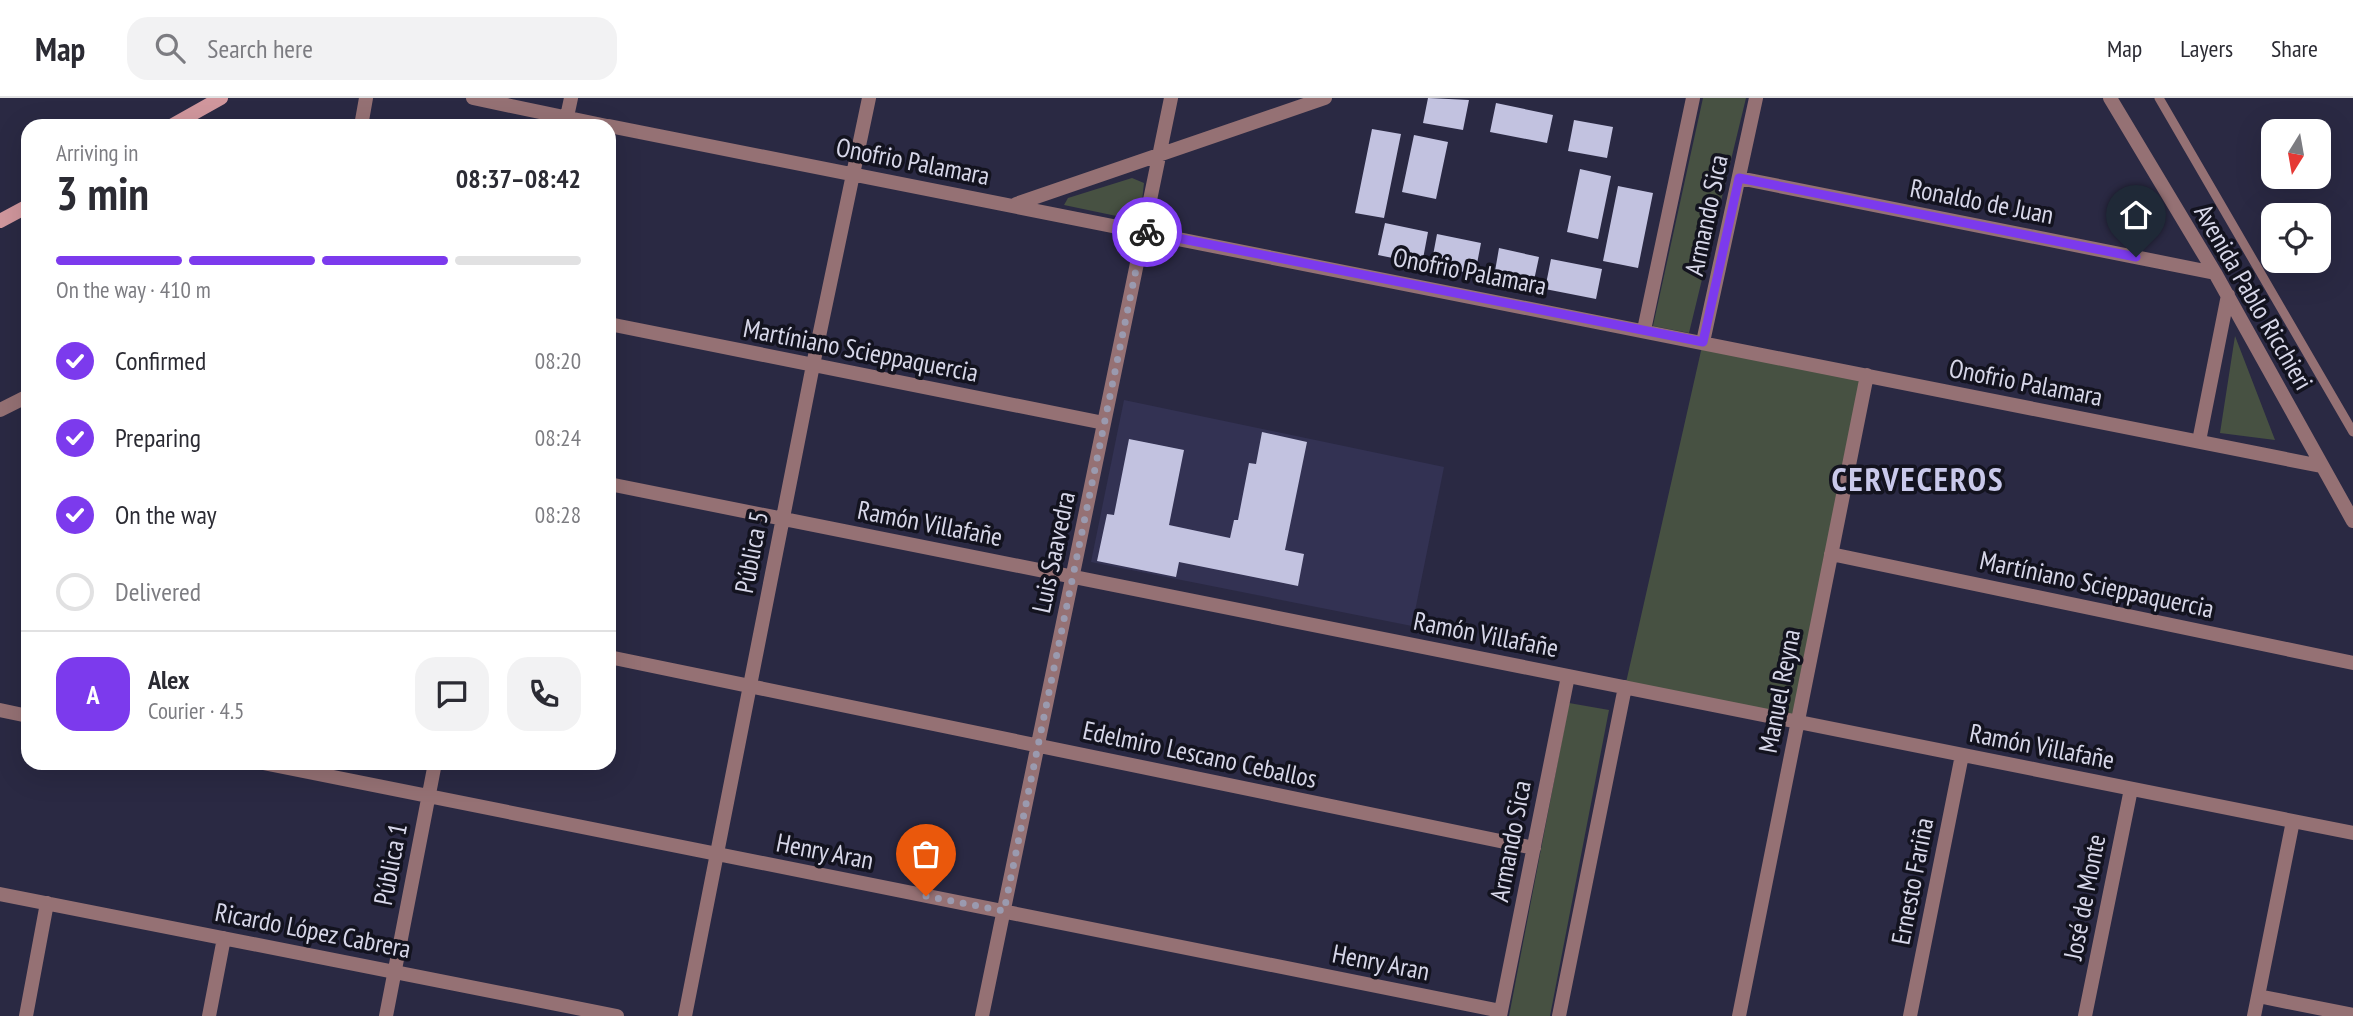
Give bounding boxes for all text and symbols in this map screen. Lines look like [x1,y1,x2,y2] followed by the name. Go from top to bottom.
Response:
[127,17,617,80] search box
[35,27,85,70] text: Map
[151,29,189,67] icon: search
[207,32,313,65] text: Search here
[2107,33,2142,64] text: Map
[2180,33,2233,64] text: Layers
[2271,33,2318,64] text: Share
[2261,119,2331,189] north arrow
[2261,119,2331,273] map controls
[833,130,993,192] street label: Onofrio Palamara
[56,138,138,167] text: Arriving in
[1677,152,1735,278] street label: Armando Sica
[456,162,581,195] text: 08:37–08:42
[56,163,149,223] text: 3 min
[1907,171,2057,231] street label: Ronaldo de Juan
[2106,185,2166,257] pin
[2117,196,2155,234] icon: home
[1112,197,1182,267] courier
[2187,198,2321,396] street label: Avenida Pablo Ricchieri
[2261,203,2331,273] button: locate
[1128,213,1166,251] icon: bike
[1390,240,1550,302] street label: Onofrio Palamara
[56,275,211,304] text: On the way · 410 m
[741,311,981,389] street label: Martíniano Scieppaquercia
[56,342,94,380] icon: check
[115,344,206,377] text: Confirmed
[535,346,581,375] text: 08:20
[1946,351,2106,413] street label: Onofrio Palamara
[56,419,94,457] icon: check
[115,421,201,454] text: Preparing
[535,423,581,452] text: 08:24
[1831,457,2005,500] district label: CERVECEROS
[1024,488,1082,616] street label: Luis Saavedra
[855,493,1005,553] street label: Ramón Villafañe
[56,496,94,534] icon: check
[115,498,217,531] text: On the way
[535,500,581,529] text: 08:28
[727,508,775,596] street label: Pública 5
[1977,543,2217,625] street label: Martíniano Scieppaquercia
[115,575,201,608] text: Delivered
[1411,604,1561,664] street label: Ramón Villafañe
[1751,626,1807,756] street label: Manuel Reyna
[415,657,489,731] button: chat
[507,657,581,731] button: phone
[148,663,189,696] text: Alex
[86,678,100,711] text: A
[148,696,244,725] text: Courier · 4.5
[1080,713,1320,795] street label: Edelmiro Lescano Ceballos
[1967,716,2117,776] street label: Ramón Villafañe
[1482,778,1538,904] street label: Armando Sica
[1884,815,1940,947] street label: Ernesto Fariña
[366,820,414,908] street label: Pública 1
[896,824,956,896] pin
[774,825,876,877] street label: Henry Aran
[2056,832,2112,963] street label: José de Monte
[907,835,945,873] icon: bag
[212,895,414,965] street label: Ricardo López Cabrera
[1330,936,1432,988] street label: Henry Aran

